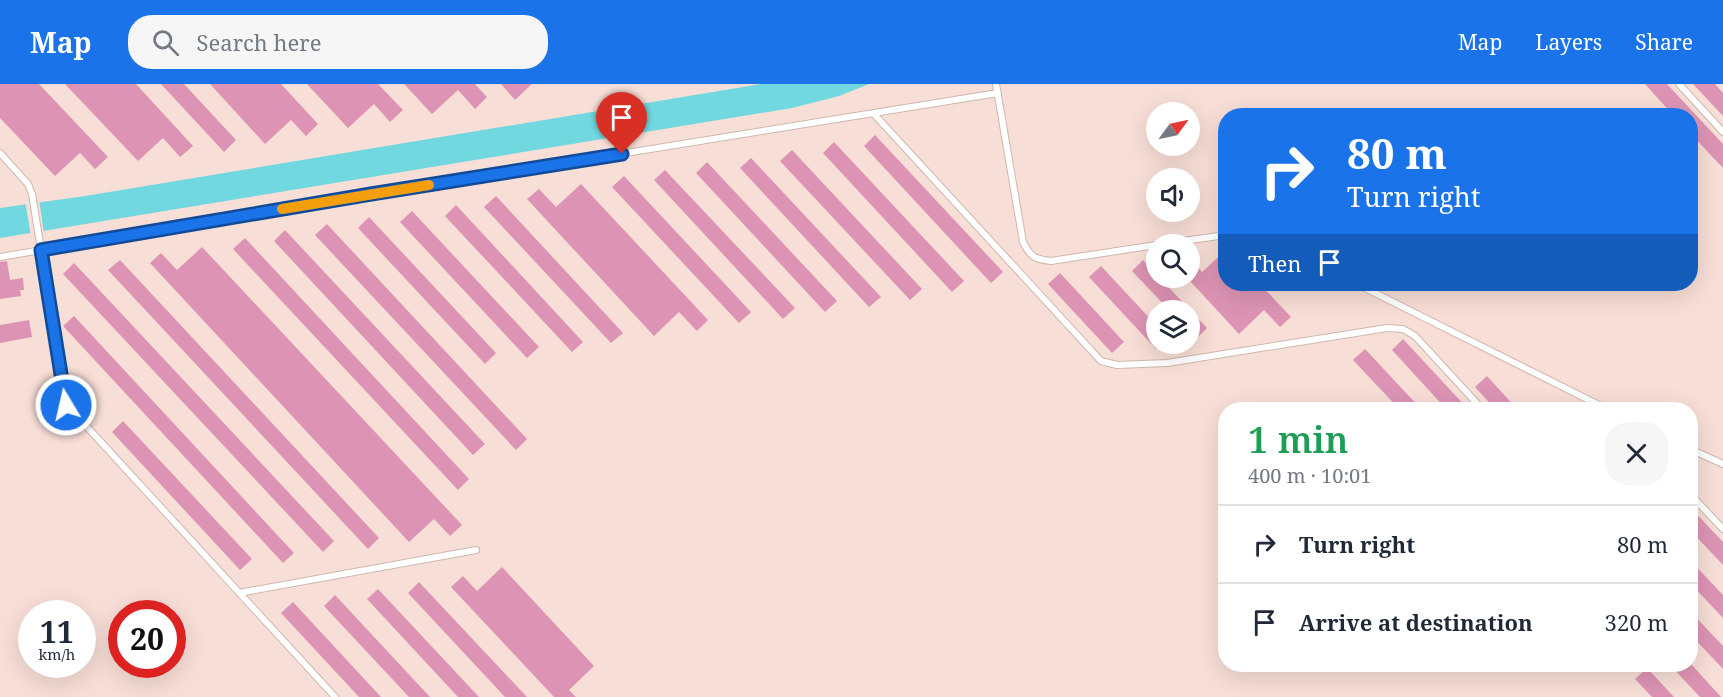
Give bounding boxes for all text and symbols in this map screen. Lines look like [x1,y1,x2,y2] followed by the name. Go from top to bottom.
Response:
[128,15,548,69] search box
[30,23,92,61] text: Map
[149,26,182,59] icon: search
[197,27,321,57] text: Search here
[1458,28,1502,56] text: Map
[1535,28,1602,56] text: Layers
[1635,28,1693,56] text: Share
[596,92,647,154] pin
[605,101,638,134] icon: arrive
[1146,102,1200,156] north arrow
[1146,102,1200,354] map controls
[1347,124,1447,181] text: 80 m
[1248,132,1326,210] icon: right
[1146,168,1200,222] button: sound
[1347,178,1480,215] text: Turn right
[1146,234,1200,288] button: search
[1313,246,1346,279] icon: arrive
[1248,248,1301,278] text: Then
[1146,300,1200,354] button: layers
[34,373,98,437] position arrow
[1248,415,1349,464] text: 1 min
[1605,422,1668,485] button: close
[1248,462,1371,489] text: 400 m · 10:01
[1248,528,1281,561] icon: right
[1299,529,1415,559] text: Turn right
[1617,529,1668,559] text: 80 m
[108,600,186,678] speed limit sign: 20
[1248,606,1281,639] icon: arrive
[1299,607,1533,637] text: Arrive at destination
[1605,607,1668,637] text: 320 m
[40,611,74,652] text: 11
[39,644,75,664] text: km/h

